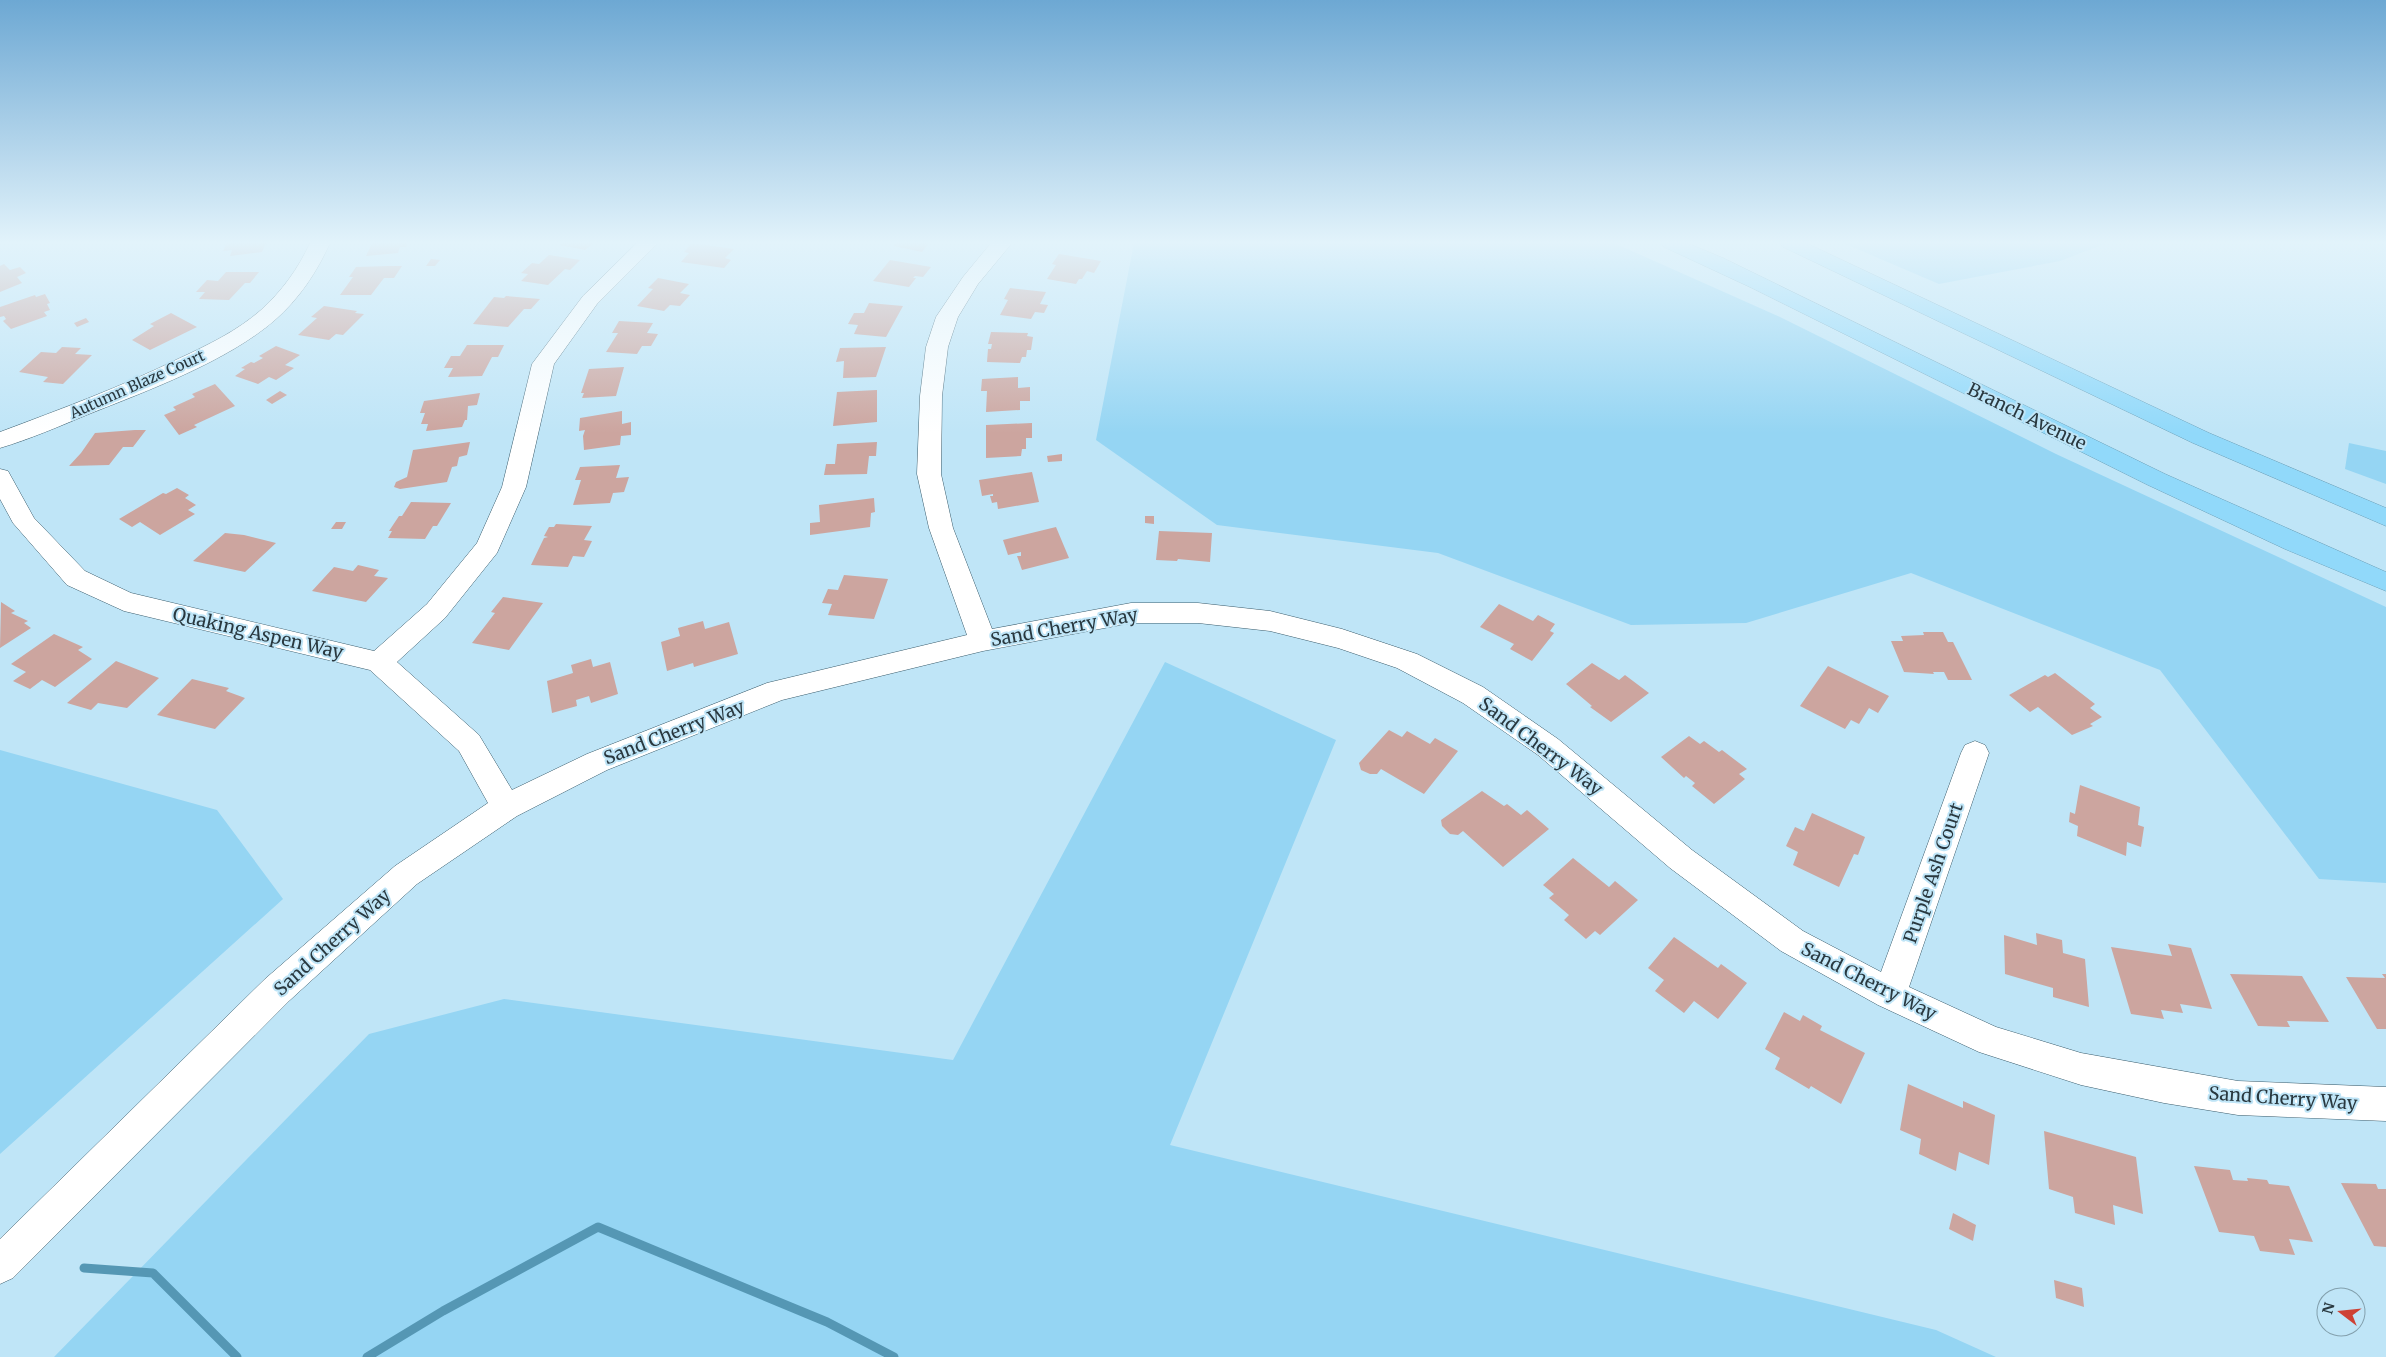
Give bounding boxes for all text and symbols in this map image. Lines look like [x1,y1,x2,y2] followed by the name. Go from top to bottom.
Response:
[66,346,207,423] street label: Autumn Blaze Court
[1964,377,2090,455] street label: Branch Avenue
[171,602,346,664] street label: Quaking Aspen Way
[989,603,1140,651] street label: Sand Cherry Way
[1475,692,1608,800] street label: Sand Cherry Way
[600,694,748,769] street label: Sand Cherry Way
[1898,800,1968,946] street label: Purple Ash Court
[269,883,395,1000] street label: Sand Cherry Way
[1797,937,1941,1025] street label: Sand Cherry Way
[2208,1081,2359,1115] street label: Sand Cherry Way
[2316,1287,2366,1337] north arrow
[2318,1301,2339,1316] text: N

